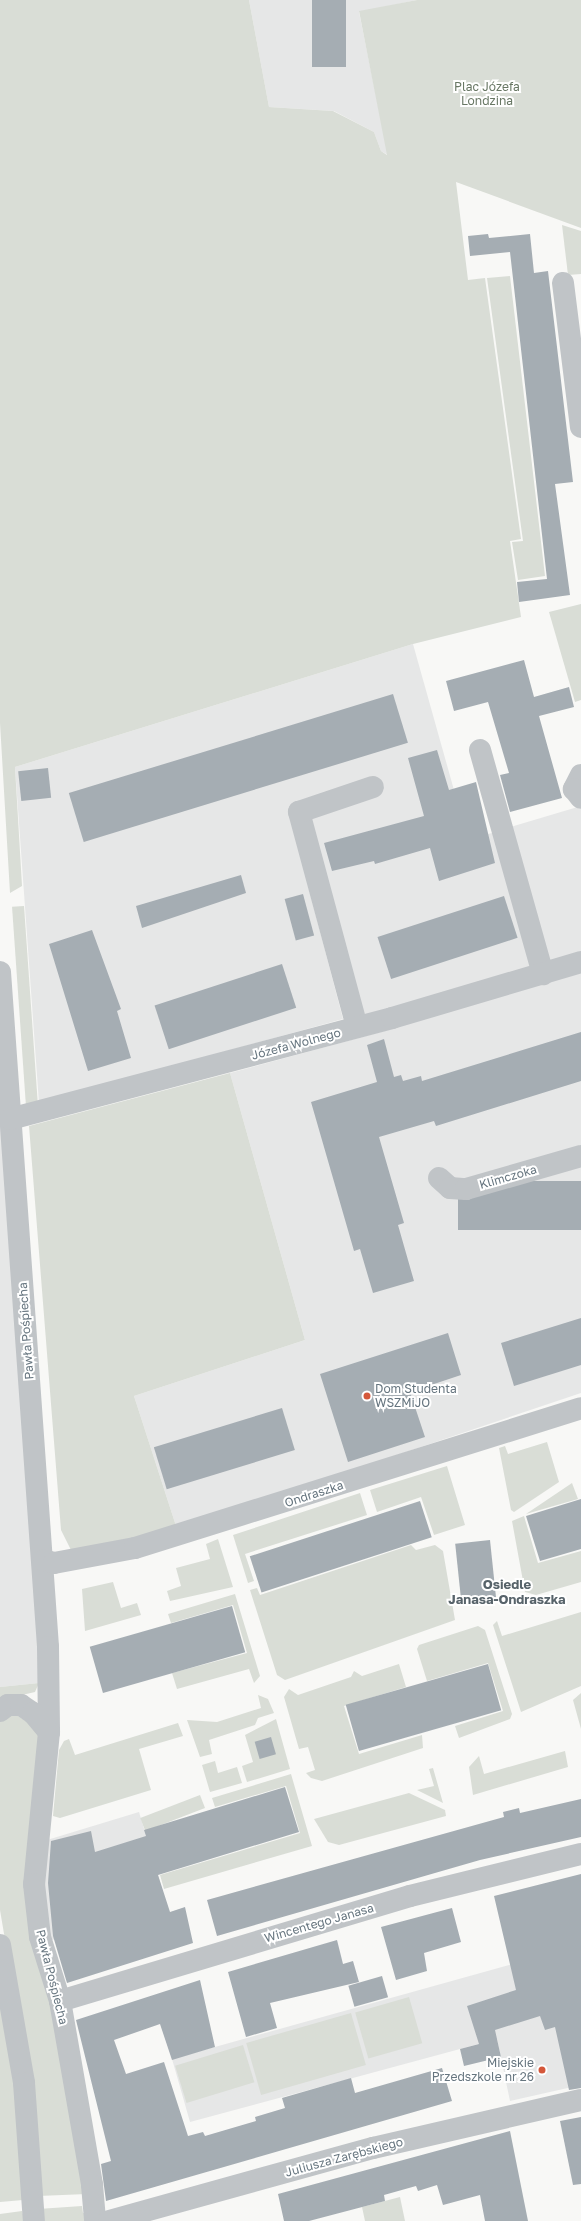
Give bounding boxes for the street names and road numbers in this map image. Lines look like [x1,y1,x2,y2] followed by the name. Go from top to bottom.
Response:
[250,1025,342,1063] street label: Józefa Wolnego
[478,1162,538,1192] street label: Klimczoka
[15,1282,37,1380] street label: Pawła Pośpiecha
[283,1478,345,1510] street label: Ondraszka
[263,1901,375,1945] street label: Wincentego Janasa
[33,1928,71,2026] street label: Pawła Pośpiecha
[284,2134,404,2180] street label: Juliusza Zarębskiego

